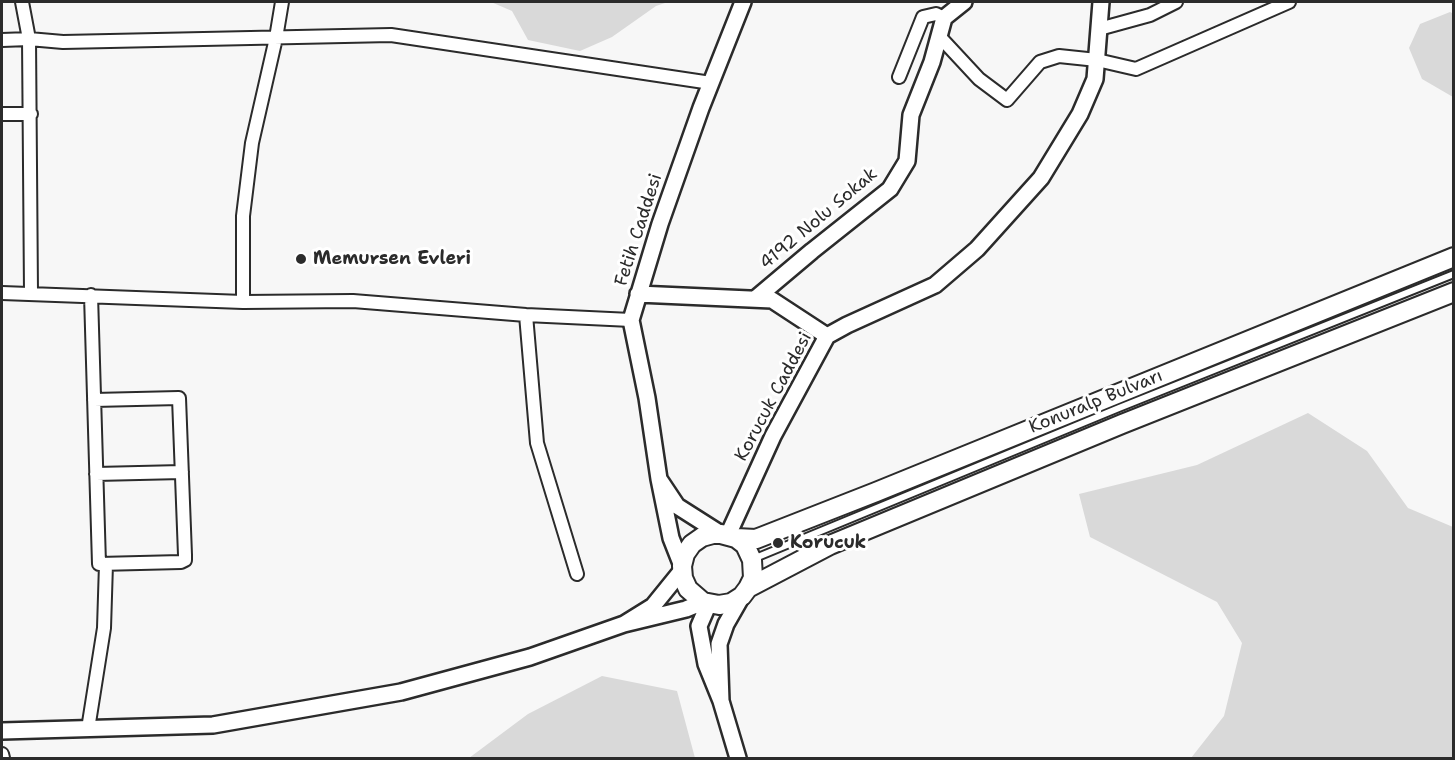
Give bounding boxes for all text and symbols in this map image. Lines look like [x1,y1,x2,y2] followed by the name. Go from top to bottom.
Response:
[756,164,882,274] street label: 4192 Nolu Sokak
[611,171,667,289] street label: Fetih Caddesi
[313,248,471,270] place label: Memursen Evleri
[294,252,308,266] marker: Memursen Evleri
[731,329,817,465] street label: Korucuk Caddesi
[1026,365,1166,439] street label: Konuralp Bulvarı
[790,532,866,554] place label: Korucuk
[771,536,785,550] marker: Korucuk

